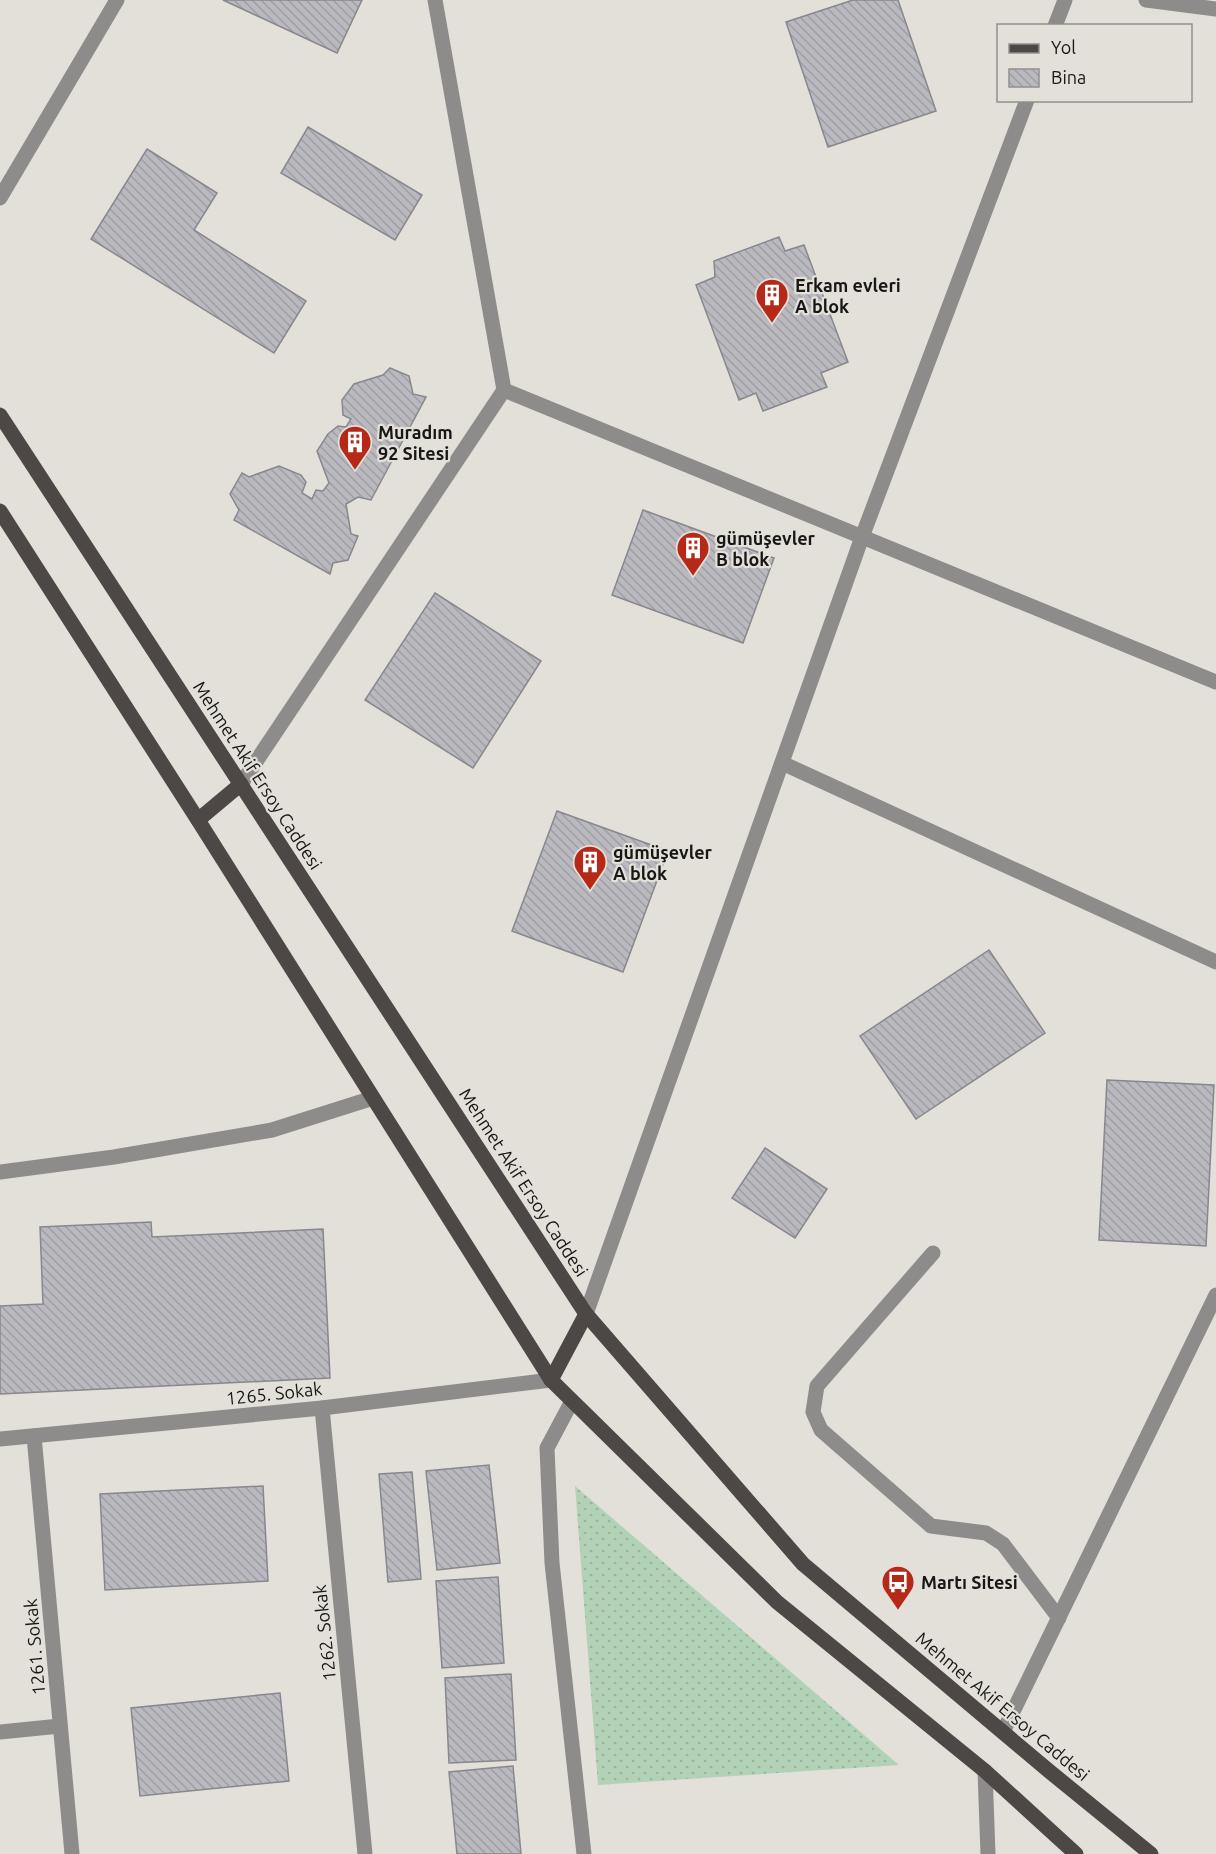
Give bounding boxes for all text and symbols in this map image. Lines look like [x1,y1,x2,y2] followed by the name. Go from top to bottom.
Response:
[997,24,1192,102] legend
[1051,37,1076,57] text: Yol
[1051,67,1086,87] text: Bina
[795,275,901,316] place label: Erkam evleri A blok
[754,277,790,324] building icon: Erkam evleri A blok
[378,422,453,463] place label: Muradım 92 Sitesi
[337,424,373,471] building icon: Muradım 92 Sitesi
[716,528,815,569] place label: gümüşevler B blok
[675,530,711,577] building icon: gümüşevler B blok
[190,677,326,873] street label: Mehmet Akif Ersoy Caddesi
[613,842,712,883] place label: gümüşevler A blok
[572,844,608,891] building icon: gümüşevler A blok
[456,1084,592,1280] street label: Mehmet Akif Ersoy Caddesi
[225,1378,323,1408] street label: 1265. Sokak
[880,1564,916,1611] bus stop icon: Martı Sitesi
[921,1572,1018,1592] place label: Martı Sitesi
[309,1584,339,1682] street label: 1262. Sokak
[20,1598,48,1696] street label: 1261. Sokak
[912,1628,1094,1784] street label: Mehmet Akif Ersoy Caddesi

